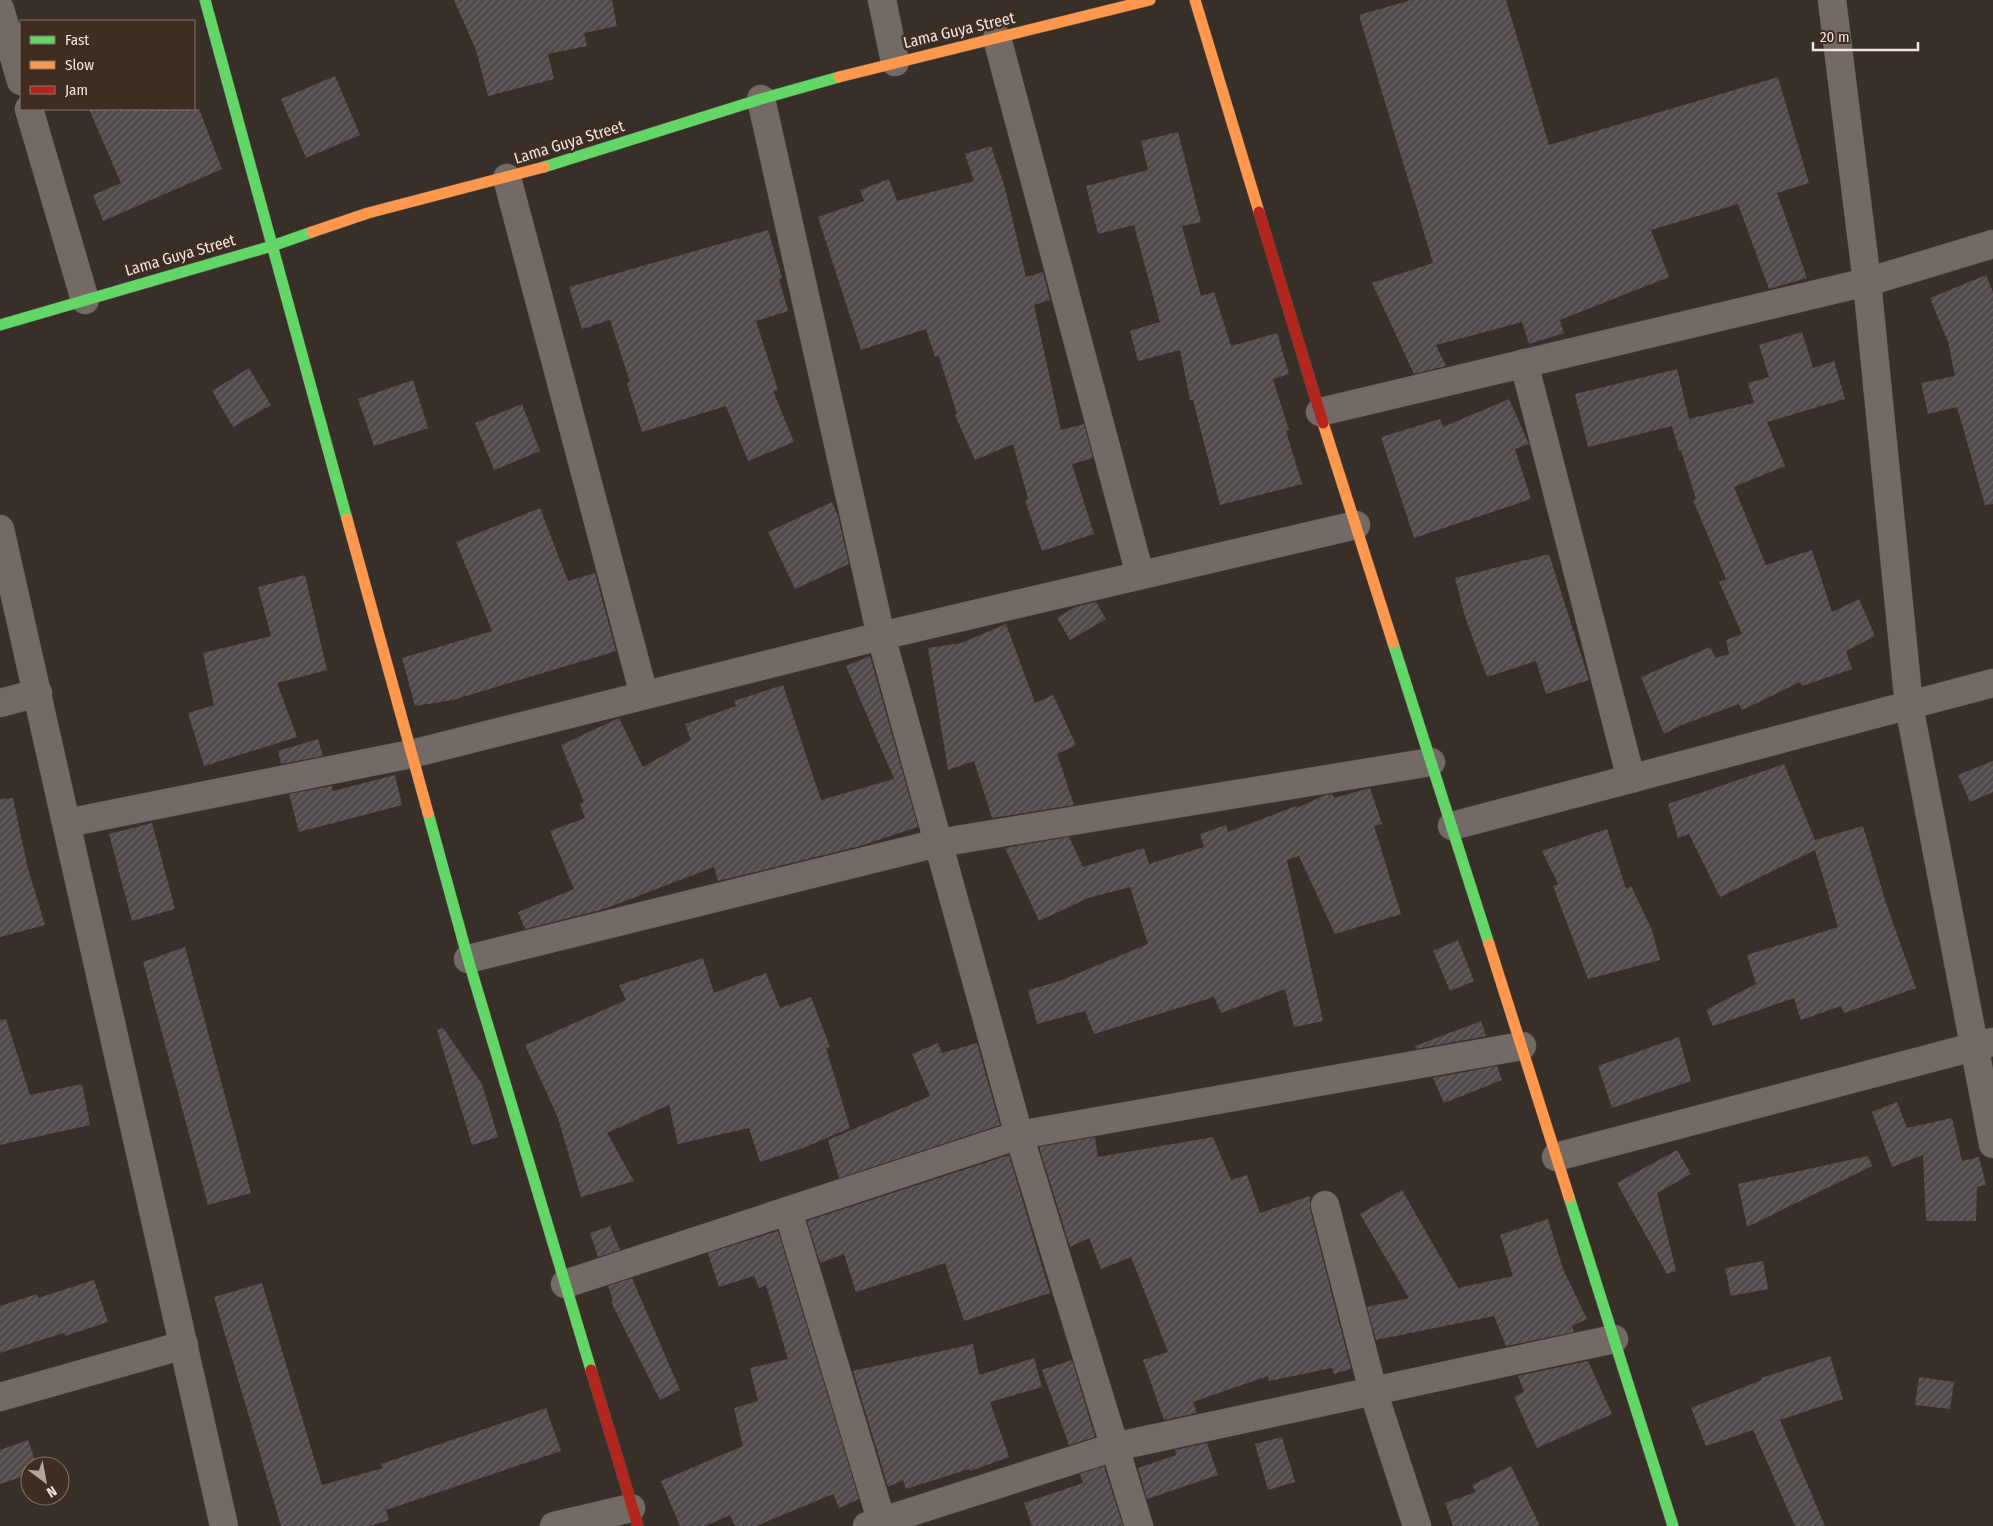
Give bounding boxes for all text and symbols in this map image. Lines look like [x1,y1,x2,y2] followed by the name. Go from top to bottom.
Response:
[901,8,1017,52] street label: Lama Guya Street
[20,20,195,110] legend
[1813,20,1918,52] scale bar
[1820,28,1850,46] text: 20 m
[65,31,89,49] text: Fast
[65,56,94,74] text: Slow
[65,81,88,99] text: Jam
[512,116,627,168] street label: Lama Guya Street
[123,230,238,280] street label: Lama Guya Street
[20,1456,70,1506] north arrow
[44,1482,60,1501] text: N

